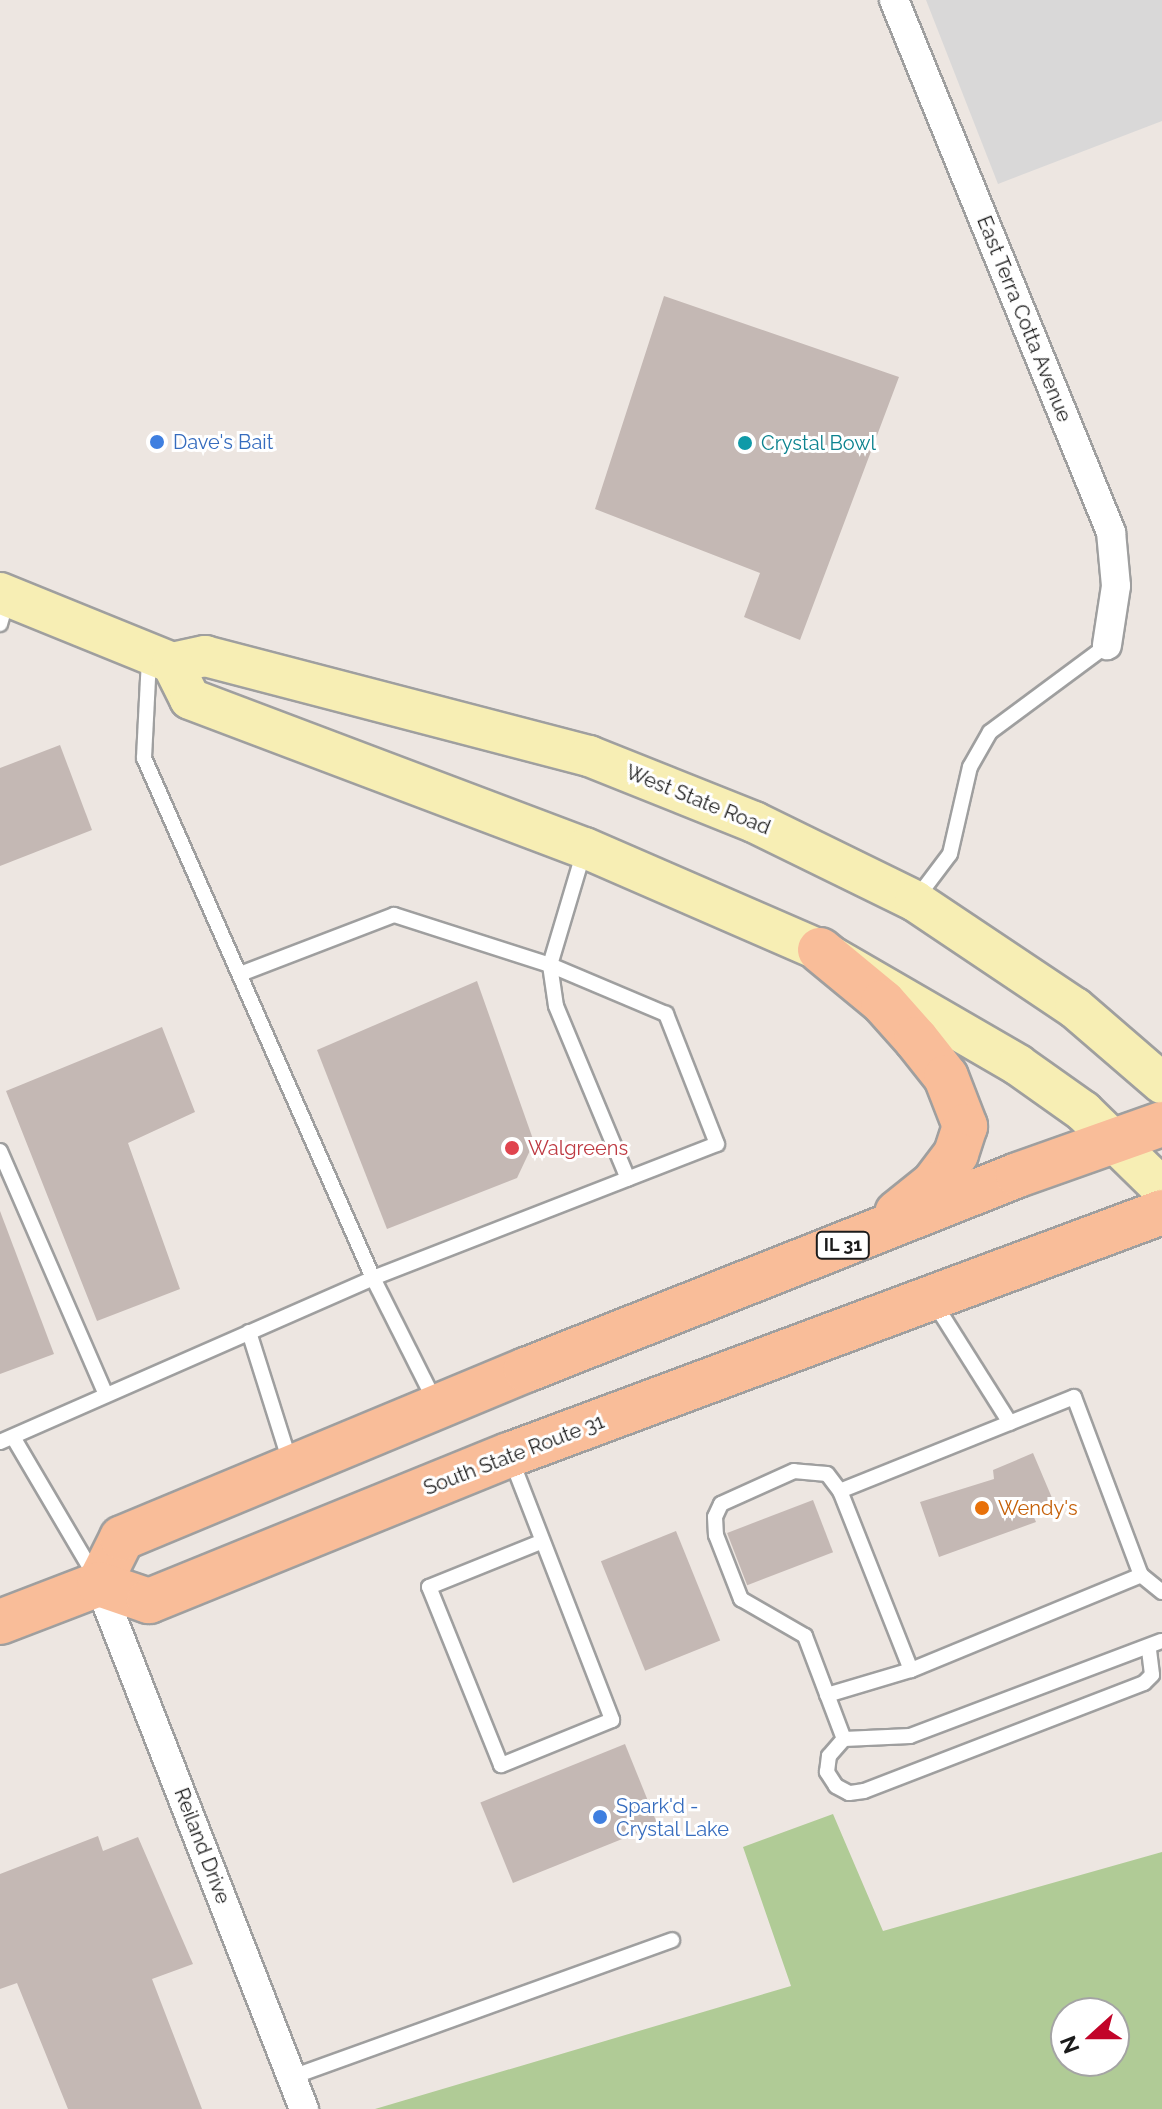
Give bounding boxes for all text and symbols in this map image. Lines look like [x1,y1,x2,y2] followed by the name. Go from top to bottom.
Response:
[971,212,1077,426] street label: East Terra Cotta Avenue
[173,430,273,454] place label: Dave's Bait
[761,431,877,455] place label: Crystal Bowl
[148,433,166,451] marker: Dave's Bait
[736,434,754,452] marker: Crystal Bowl
[622,760,774,840] street label: West State Road
[528,1136,628,1160] place label: Walgreens
[503,1139,521,1157] marker: Walgreens
[815,1231,871,1259] road number: IL 31
[420,1410,608,1500] street label: South State Route 31
[998,1496,1078,1520] place label: Wendy's
[973,1499,991,1517] marker: Wendy's
[169,1785,235,1907] street label: Reiland Drive
[616,1794,729,1841] place label: Spark'd - Crystal Lake
[591,1808,609,1826] marker: Spark'd - Crystal Lake
[1050,1997,1130,2077] north arrow
[1054,2032,1085,2057] text: N

